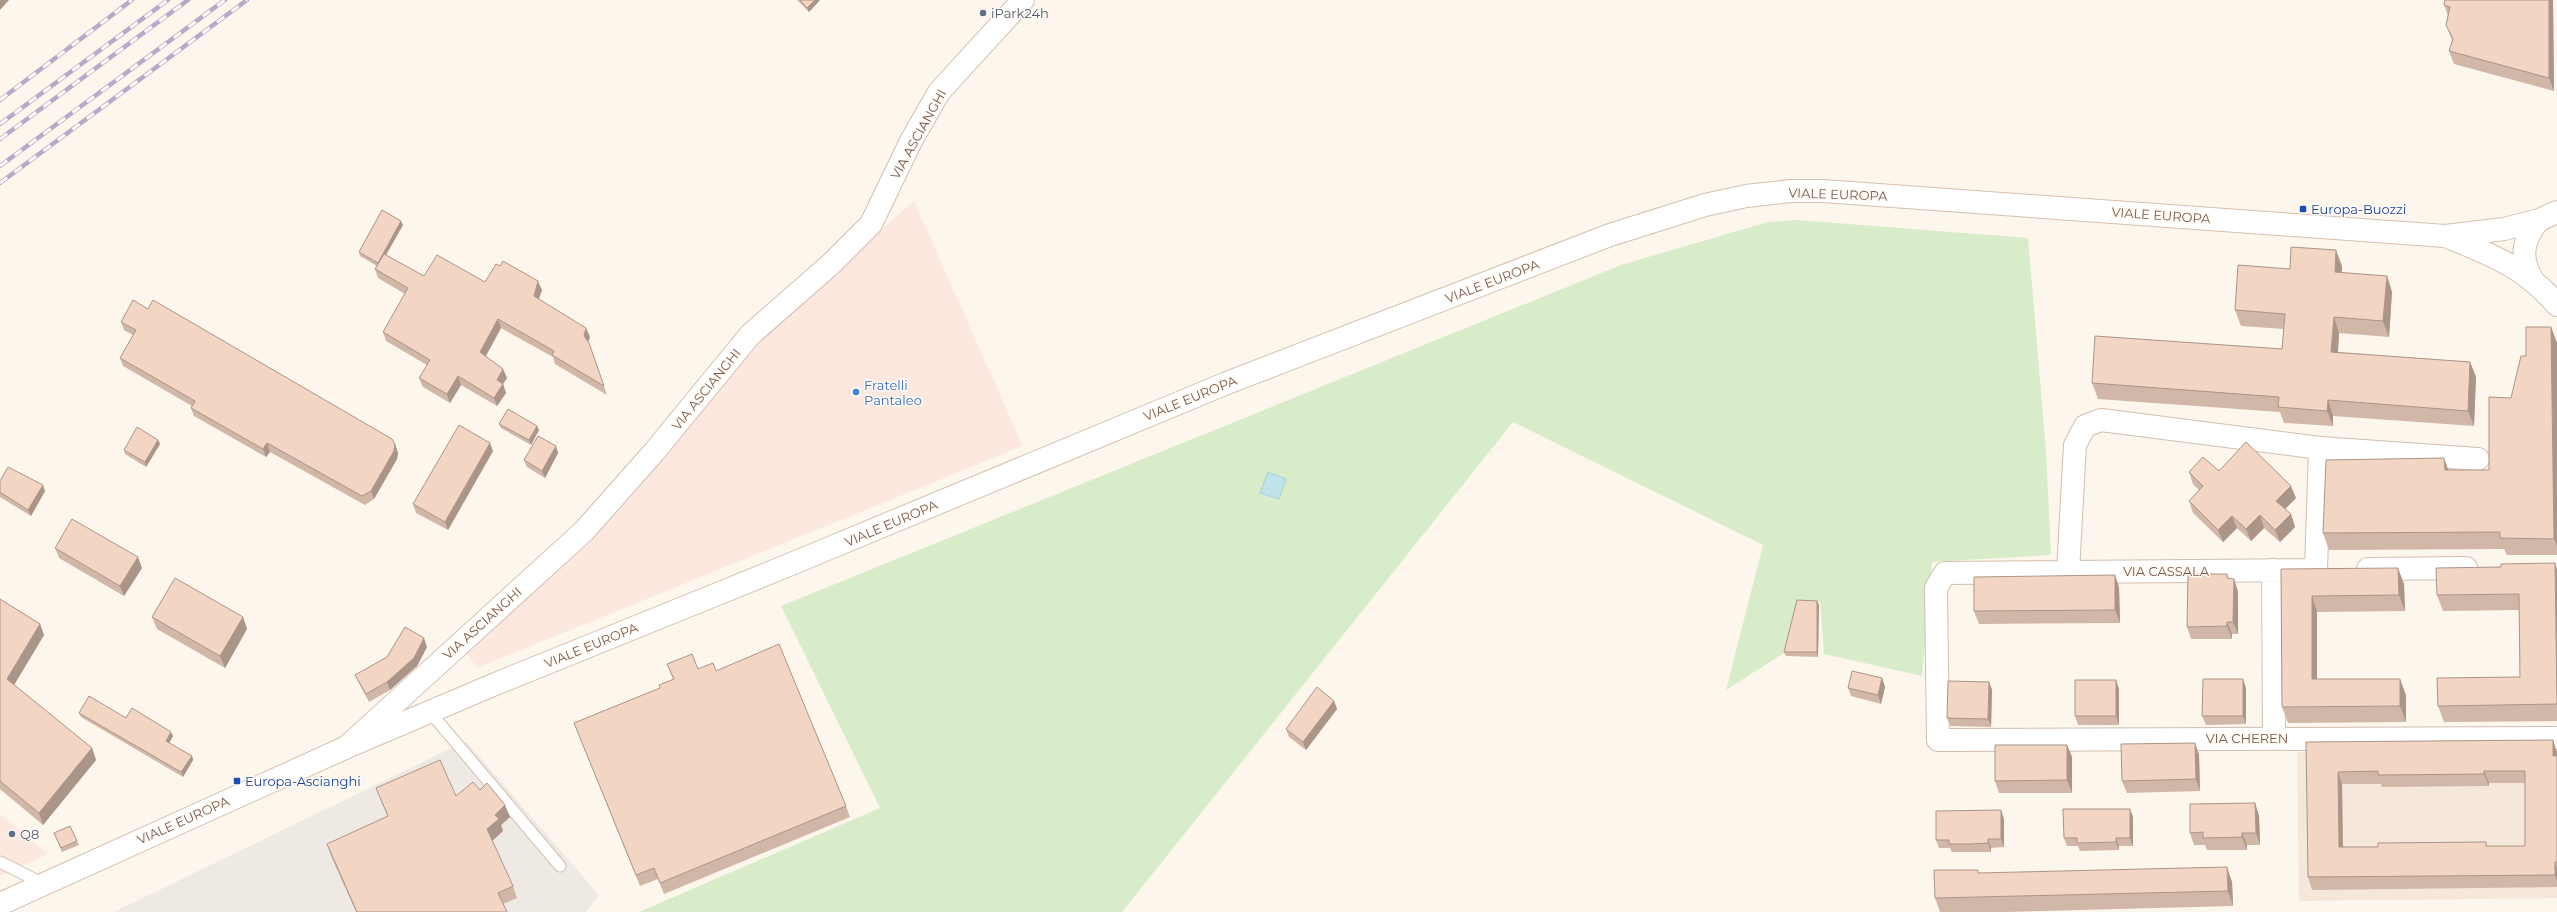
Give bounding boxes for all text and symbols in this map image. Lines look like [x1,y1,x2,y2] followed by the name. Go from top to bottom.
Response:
[991,5,1049,21] place label: iPark24h
[978,8,988,18] marker: iPark24h
[887,86,949,182] street label: VIA ASCIANGHI
[1788,184,1889,204] street label: VIALE EUROPA
[2311,201,2406,217] place label: Europa-Buozzi
[2111,204,2212,226] street label: VIALE EUROPA
[2298,204,2308,214] marker: Europa-Buozzi
[1443,256,1542,306] street label: VIALE EUROPA
[668,345,744,433] street label: VIA ASCIANGHI
[1141,372,1240,424] street label: VIALE EUROPA
[864,377,922,408] place label: Fratelli Pantaleo
[851,387,861,397] marker: Fratelli Pantaleo
[842,496,940,550] street label: VIALE EUROPA
[2123,563,2210,579] street label: VIA CASSALA
[439,583,525,663] street label: VIA ASCIANGHI
[542,619,641,671] street label: VIALE EUROPA
[2206,730,2288,746] street label: VIA CHEREN
[245,773,361,789] place label: Europa-Ascianghi
[232,776,242,786] marker: Europa-Ascianghi
[134,792,232,847] street label: VIALE EUROPA
[20,826,39,842] place label: Q8
[7,829,17,839] marker: Q8

